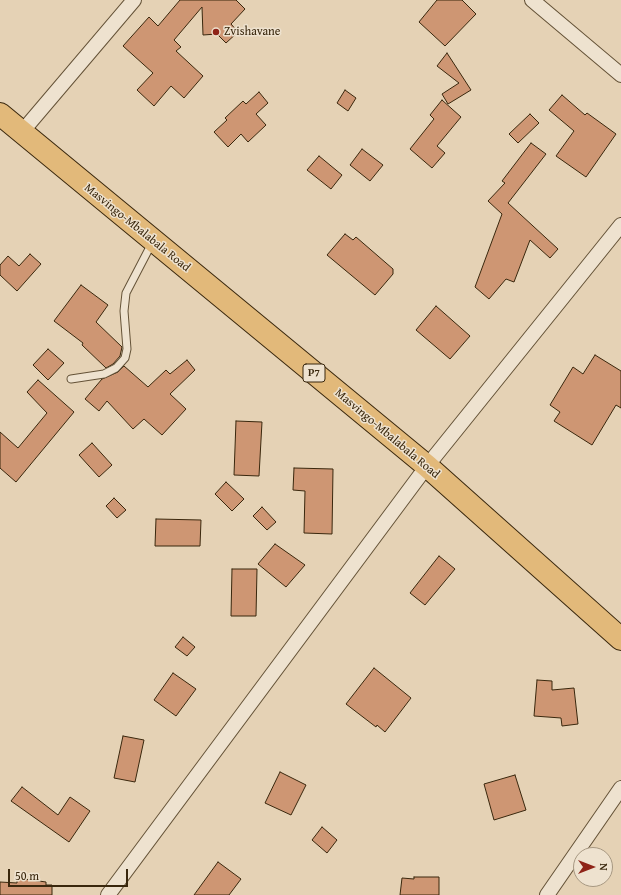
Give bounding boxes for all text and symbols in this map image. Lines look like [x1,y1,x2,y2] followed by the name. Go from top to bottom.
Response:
[224,25,280,39] place label: Zvishavane
[211,27,221,37] marker: Zvishavane
[81,181,193,275] street label: Masvingo-Mbalabala Road
[303,364,325,382] road number: P7
[332,386,442,482] street label: Masvingo-Mbalabala Road
[573,847,613,887] north arrow
[10,861,130,887] scale bar
[596,863,612,871] text: N
[15,867,39,884] text: 50 m

